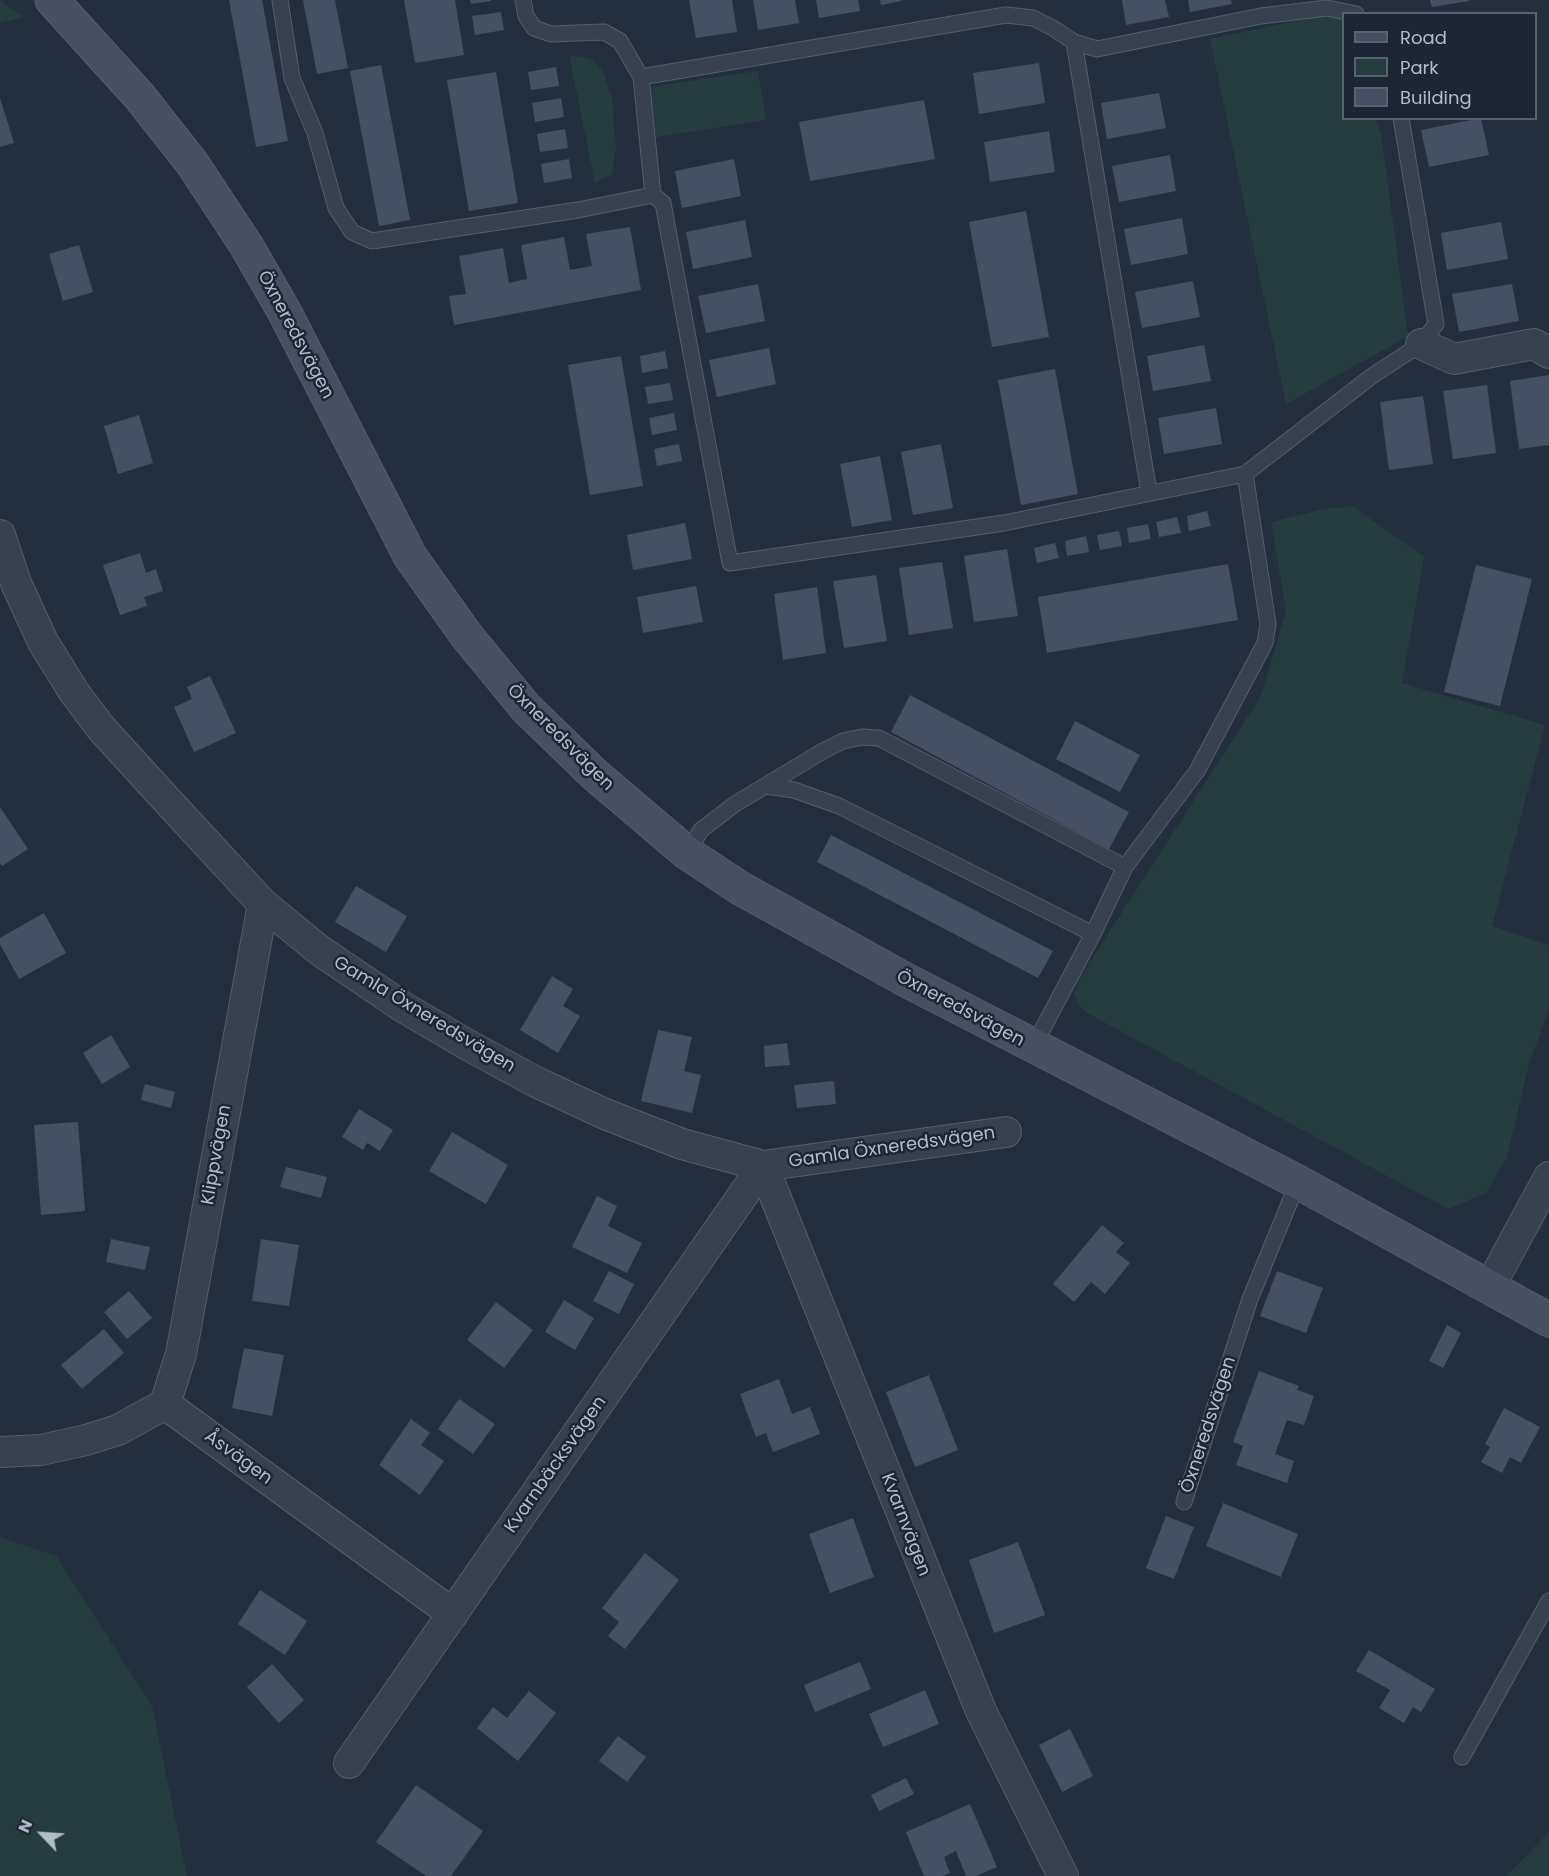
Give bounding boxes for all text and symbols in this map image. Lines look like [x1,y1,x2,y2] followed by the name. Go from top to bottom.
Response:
[1342,12,1537,120] legend
[1400,25,1447,50] text: Road
[1400,55,1439,80] text: Park
[1400,85,1472,110] text: Building
[252,267,338,403] street label: Öxneredsvägen
[502,680,618,796] street label: Öxneredsvägen
[329,952,519,1078] street label: Gamla Öxneredsvägen
[892,966,1028,1052] street label: Öxneredsvägen
[198,1103,236,1207] street label: Klippvägen
[787,1123,997,1173] street label: Gamla Öxneredsvägen
[1177,1354,1241,1496] street label: Öxneredsvägen
[501,1392,611,1538] street label: Kvarnbäcksvägen
[200,1426,276,1490] street label: Åsvägen
[875,1471,935,1579] street label: Kvarnvägen
[12,1804,72,1864] north arrow
[12,1816,38,1837] text: N

